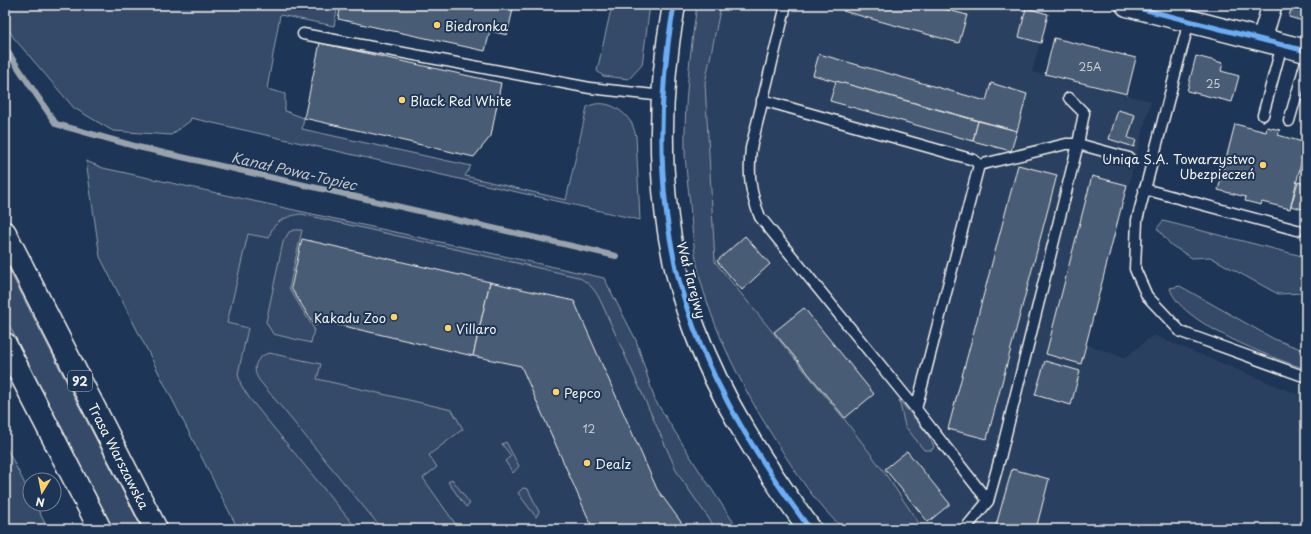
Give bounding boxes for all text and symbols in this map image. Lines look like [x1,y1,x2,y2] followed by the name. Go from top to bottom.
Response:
[445,16,509,35] place label: Biedronka
[432,20,442,30] marker: Biedronka
[1078,58,1102,75] house number: 25A
[1206,75,1220,92] house number: 25
[410,91,512,110] place label: Black Red White
[397,95,407,105] marker: Black Red White
[229,146,360,196] water label: Kanał Powa-Topiec
[1102,149,1255,183] place label: Uniqa S.A. Towarzystwo Ubezpieczeń
[1258,160,1268,170] marker: Uniqa S.A. Towarzystwo Ubezpieczeń
[673,240,711,320] street label: Wał Tarejwy
[314,308,386,327] place label: Kakadu Zoo
[389,312,399,322] marker: Kakadu Zoo
[456,319,496,338] place label: Villaro
[443,323,453,333] marker: Villaro
[68,371,92,391] road number: 92
[564,383,601,402] place label: Pepco
[551,387,561,397] marker: Pepco
[84,400,154,513] street label: Trasa Warszawska
[583,420,596,437] house number: 12
[595,454,631,473] place label: Dealz
[582,458,592,468] marker: Dealz
[22,472,62,512] north arrow
[34,493,46,511] text: N

